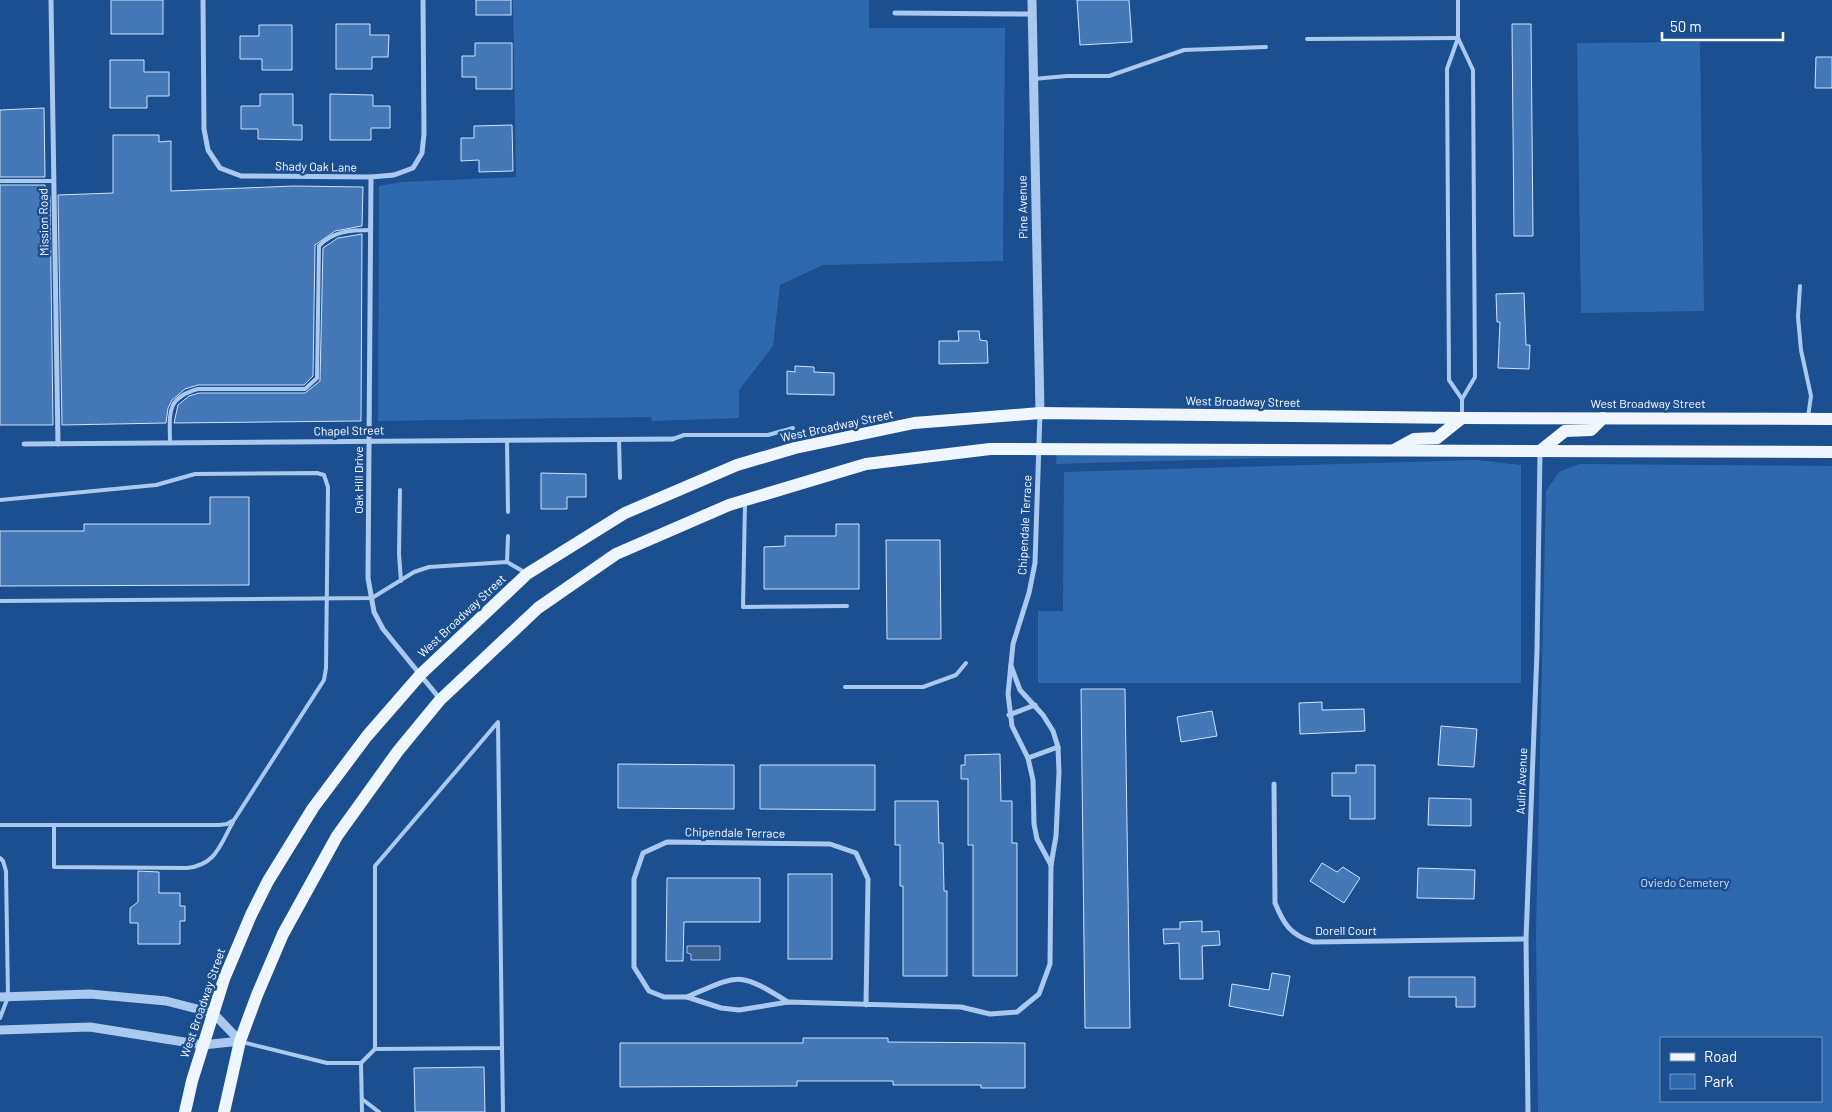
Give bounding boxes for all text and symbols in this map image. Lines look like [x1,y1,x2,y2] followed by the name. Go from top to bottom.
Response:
[1662,10,1783,42] scale bar
[1670,17,1702,35] text: 50 m
[275,158,357,174] street label: Shady Oak Lane
[1014,175,1030,239] street label: Pine Avenue
[35,188,51,256] street label: Mission Road
[1185,393,1301,409] street label: West Broadway Street
[1590,396,1706,410] street label: West Broadway Street
[779,406,895,444] street label: West Broadway Street
[313,422,384,438] street label: Chapel Street
[351,446,365,514] street label: Oak Hill Drive
[1014,475,1034,575] street label: Chipendale Terrace
[414,571,508,660] street label: West Broadway Street
[1513,747,1529,814] street label: Aulin Avenue
[685,824,785,840] street label: Chipendale Terrace
[1641,875,1730,889] park label: Oviedo Cemetery
[1315,923,1377,937] street label: Dorell Court
[177,946,227,1059] street label: West Broadway Street
[1660,1037,1822,1102] legend
[1704,1047,1737,1065] text: Road
[1704,1072,1734,1090] text: Park

